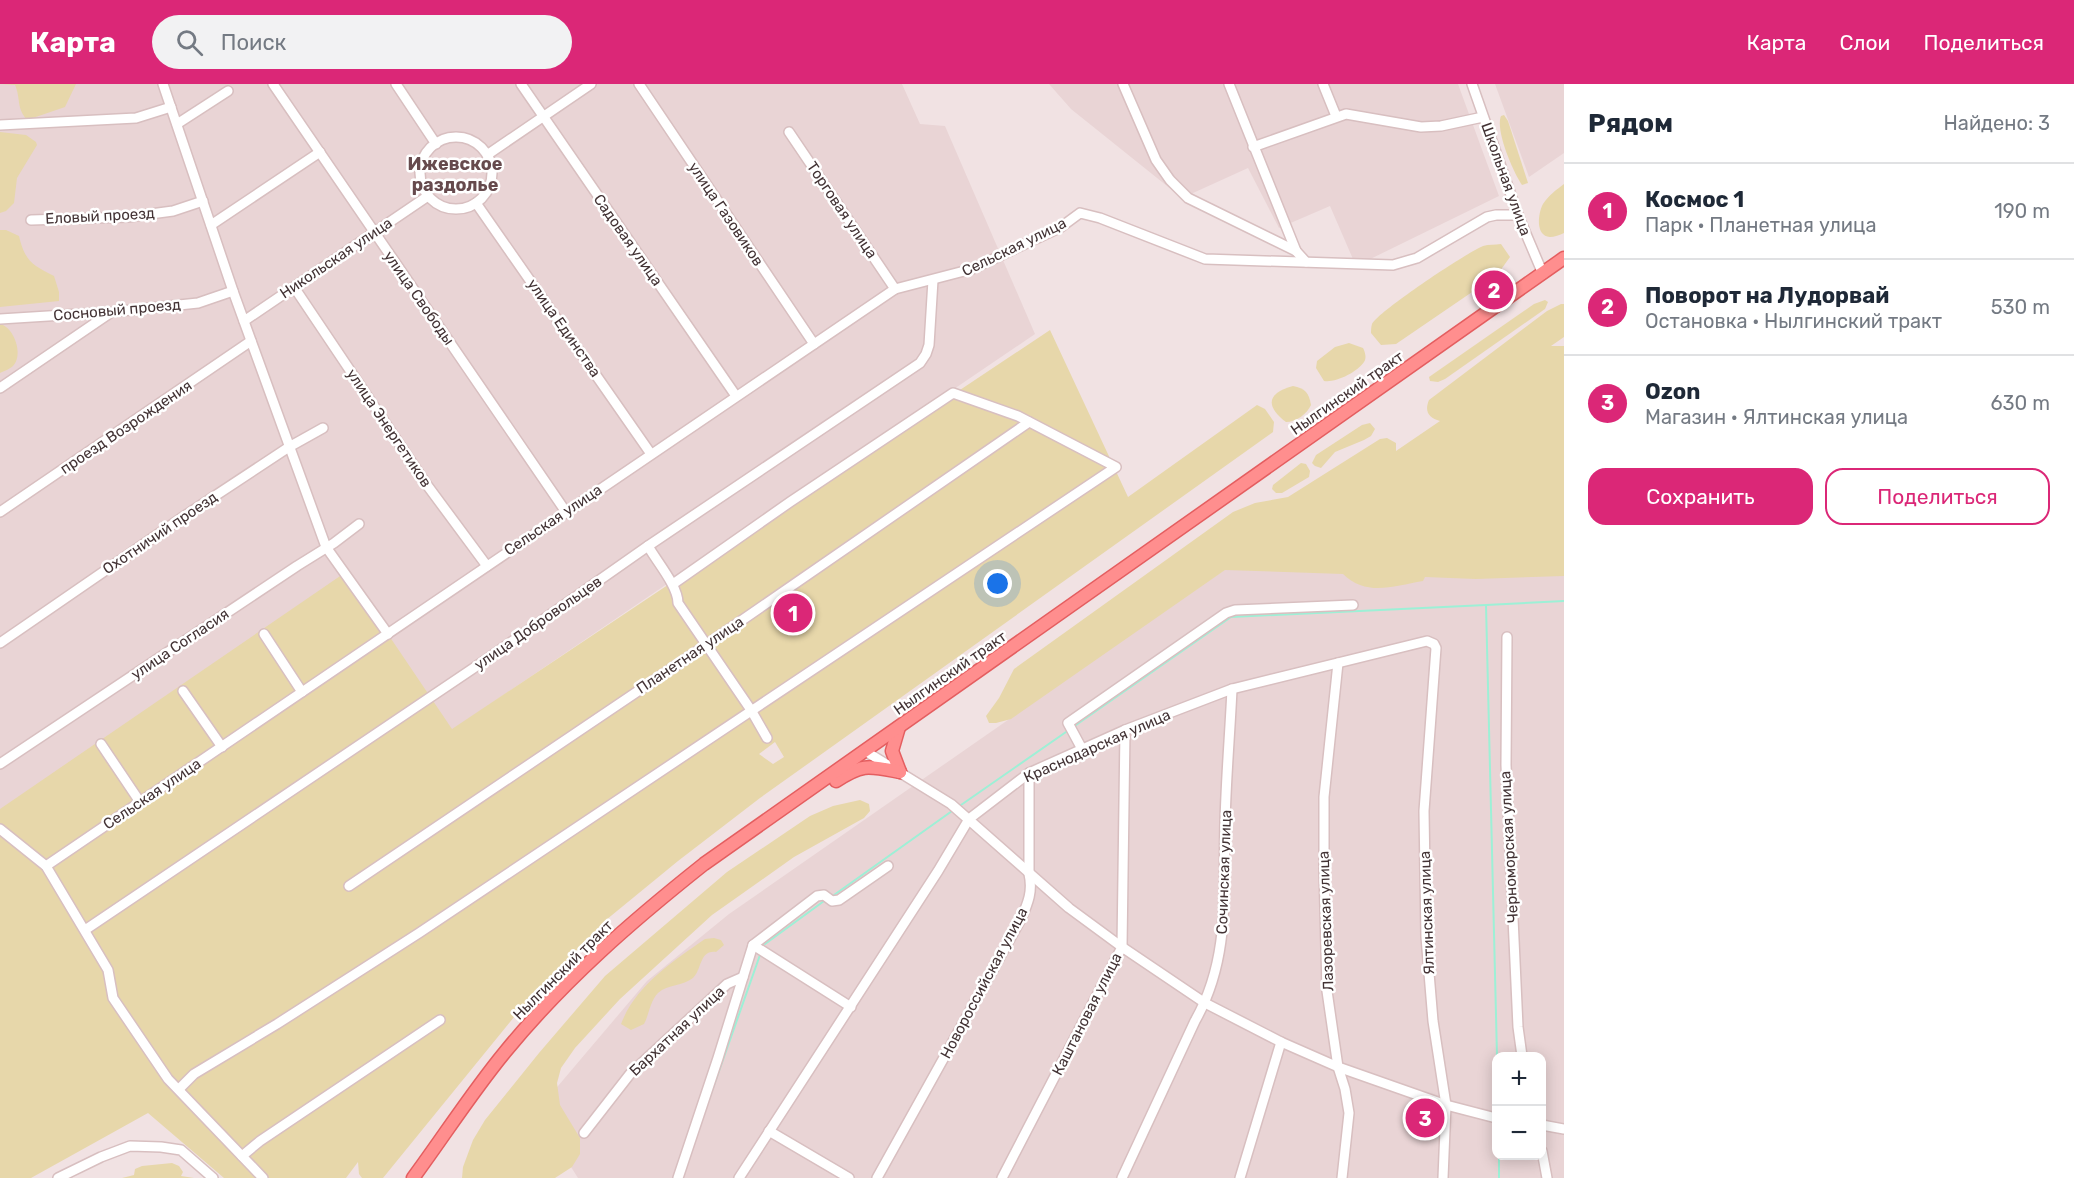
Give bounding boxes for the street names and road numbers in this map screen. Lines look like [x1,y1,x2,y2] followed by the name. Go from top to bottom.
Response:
[1477,120,1535,238] street label: Школьная улица
[803,158,881,262] street label: Торговая улица
[685,159,767,269] street label: улица Газовиков
[590,191,666,289] street label: Садовая улица
[45,204,155,228] street label: Еловый проезд
[276,214,396,302] street label: Никольская улица
[959,214,1069,280] street label: Сельская улица
[380,247,458,349] street label: улица Свободы
[523,275,605,381] street label: улица Единства
[52,295,182,325] street label: Сосновый проезд
[1287,347,1407,439] street label: Нылгинский тракт
[343,365,435,491] street label: улица Энергетиков
[57,376,195,478] street label: проезд Возрождения
[501,481,605,559] street label: Сельская улица
[99,488,221,578] street label: Охотничий проезд
[471,572,605,674] street label: улица Добровольцев
[128,605,232,683] street label: улица Согласия
[633,612,747,698] street label: Планетная улица
[890,627,1010,719] street label: Нылгинский тракт
[1021,706,1173,786] street label: Краснодарская улица
[100,755,204,833] street label: Сельская улица
[1496,770,1522,924] street label: Черноморская улица
[1213,809,1235,935] street label: Сочинская улица
[1315,850,1337,992] street label: Лазоревская улица
[1416,851,1438,975] street label: Ялтинская улица
[937,904,1031,1062] street label: Новороссийская улица
[509,916,617,1024] street label: Нылгинский тракт
[1048,950,1126,1078] street label: Каштановая улица
[626,982,728,1080] street label: Бархатная улица

